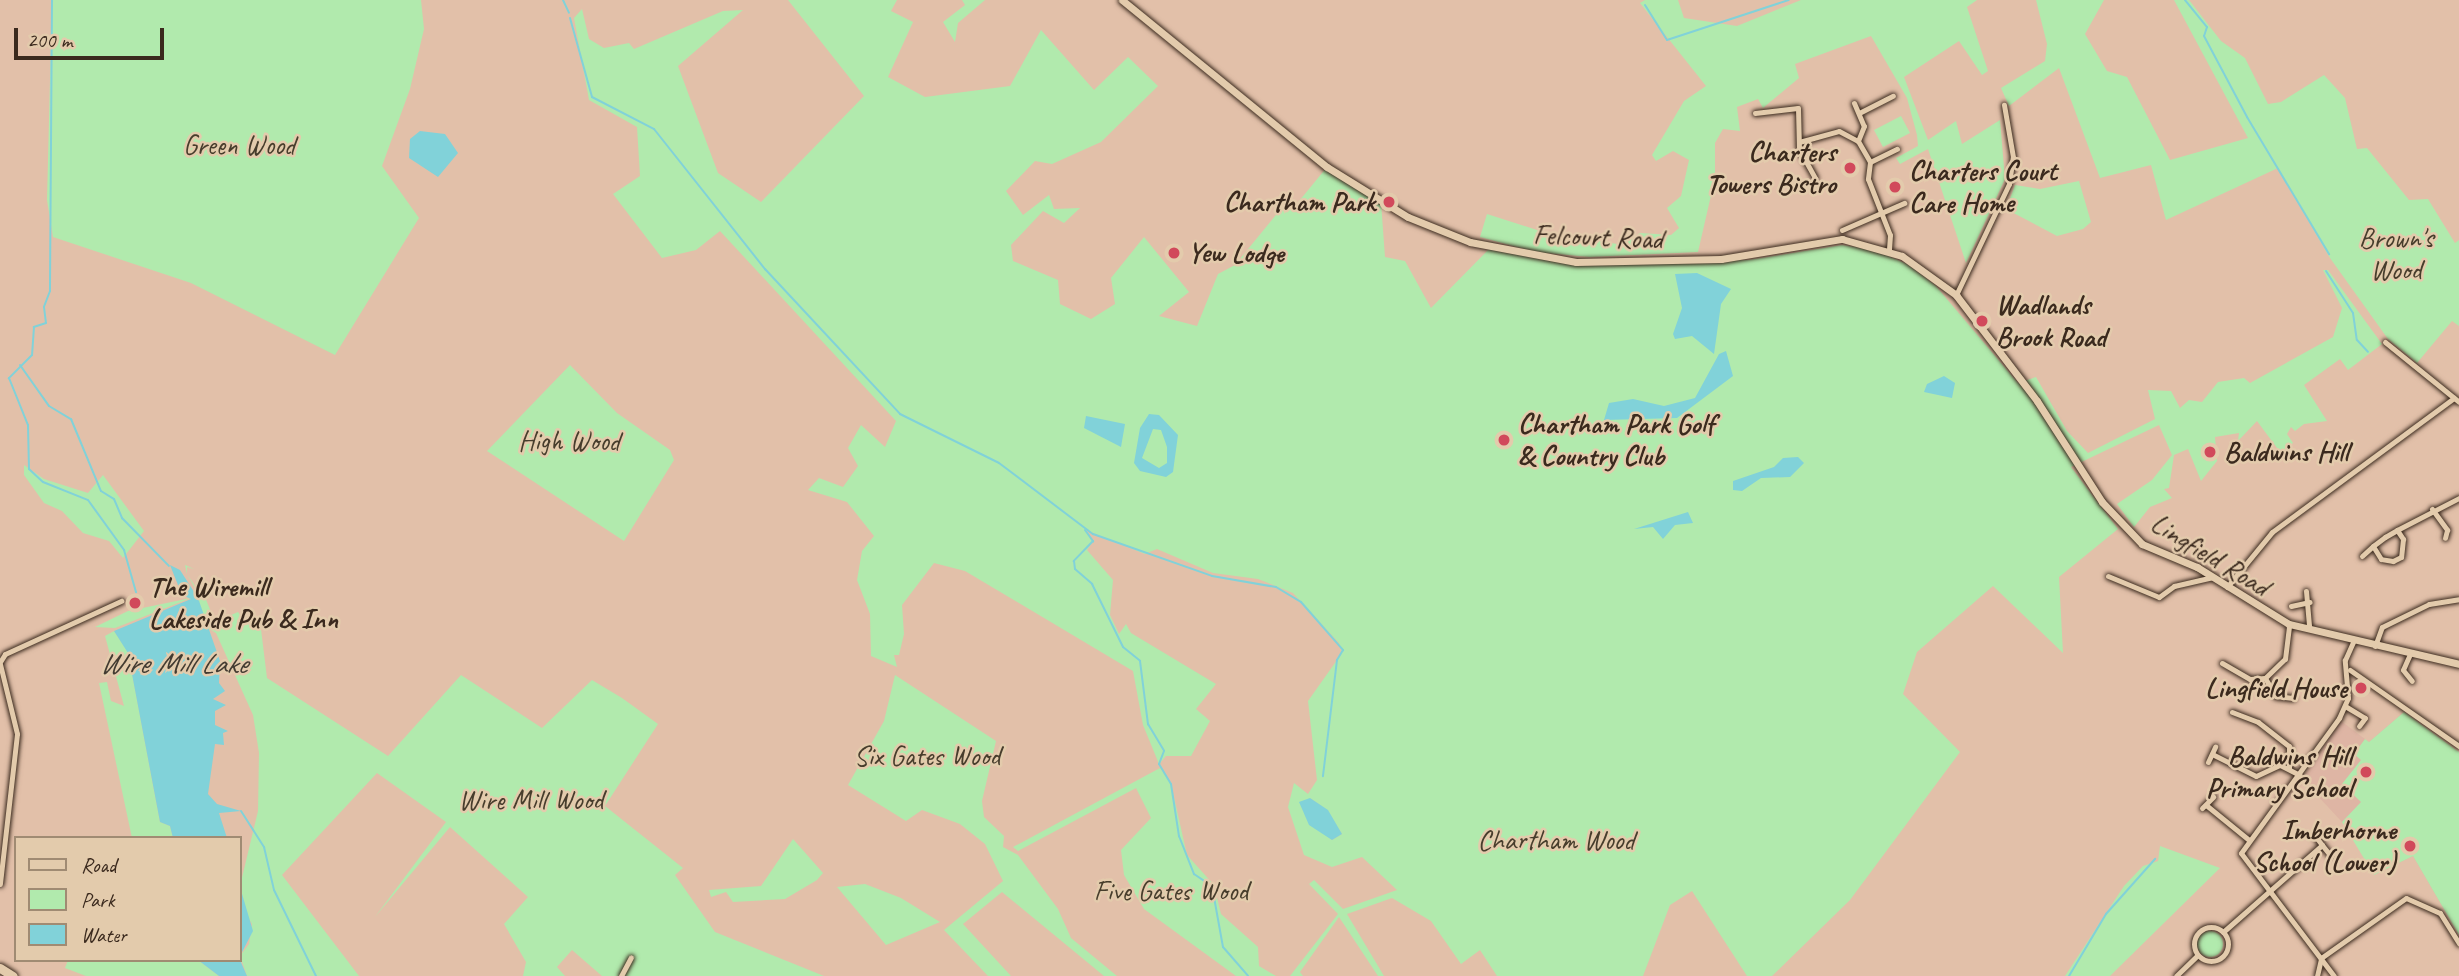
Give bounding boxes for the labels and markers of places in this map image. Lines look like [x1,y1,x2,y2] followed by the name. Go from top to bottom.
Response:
[1706,135,1836,201] place label: Charters Towers Bistro
[1909,154,2057,220] place label: Charters Court Care Home
[1842,160,1858,176] marker: Charters Towers Bistro
[1887,179,1903,195] marker: Charters Court Care Home
[1223,185,1375,219] place label: Chartham Park
[1381,194,1397,210] marker: Chartham Park
[1188,236,1284,270] place label: Yew Lodge
[1166,245,1182,261] marker: Yew Lodge
[1996,288,2106,354] place label: Wadlands Brook Road
[1974,313,1990,329] marker: Wadlands Brook Road
[1518,407,1714,473] place label: Chartham Park Golf & Country Club
[1496,432,1512,448] marker: Chartham Park Golf & Country Club
[2224,435,2349,469] place label: Baldwins Hill
[2202,444,2218,460] marker: Baldwins Hill
[149,570,337,636] place label: The Wiremill Lakeside Pub & Inn
[127,595,143,611] marker: The Wiremill Lakeside Pub & Inn
[2205,671,2347,705] place label: Lingfield House
[2353,680,2369,696] marker: Lingfield House
[2206,739,2352,805] place label: Baldwins Hill Primary School
[2358,764,2374,780] marker: Baldwins Hill Primary School
[2253,813,2396,879] place label: Imberhorne School (Lower)
[2402,838,2418,854] marker: Imberhorne School (Lower)

